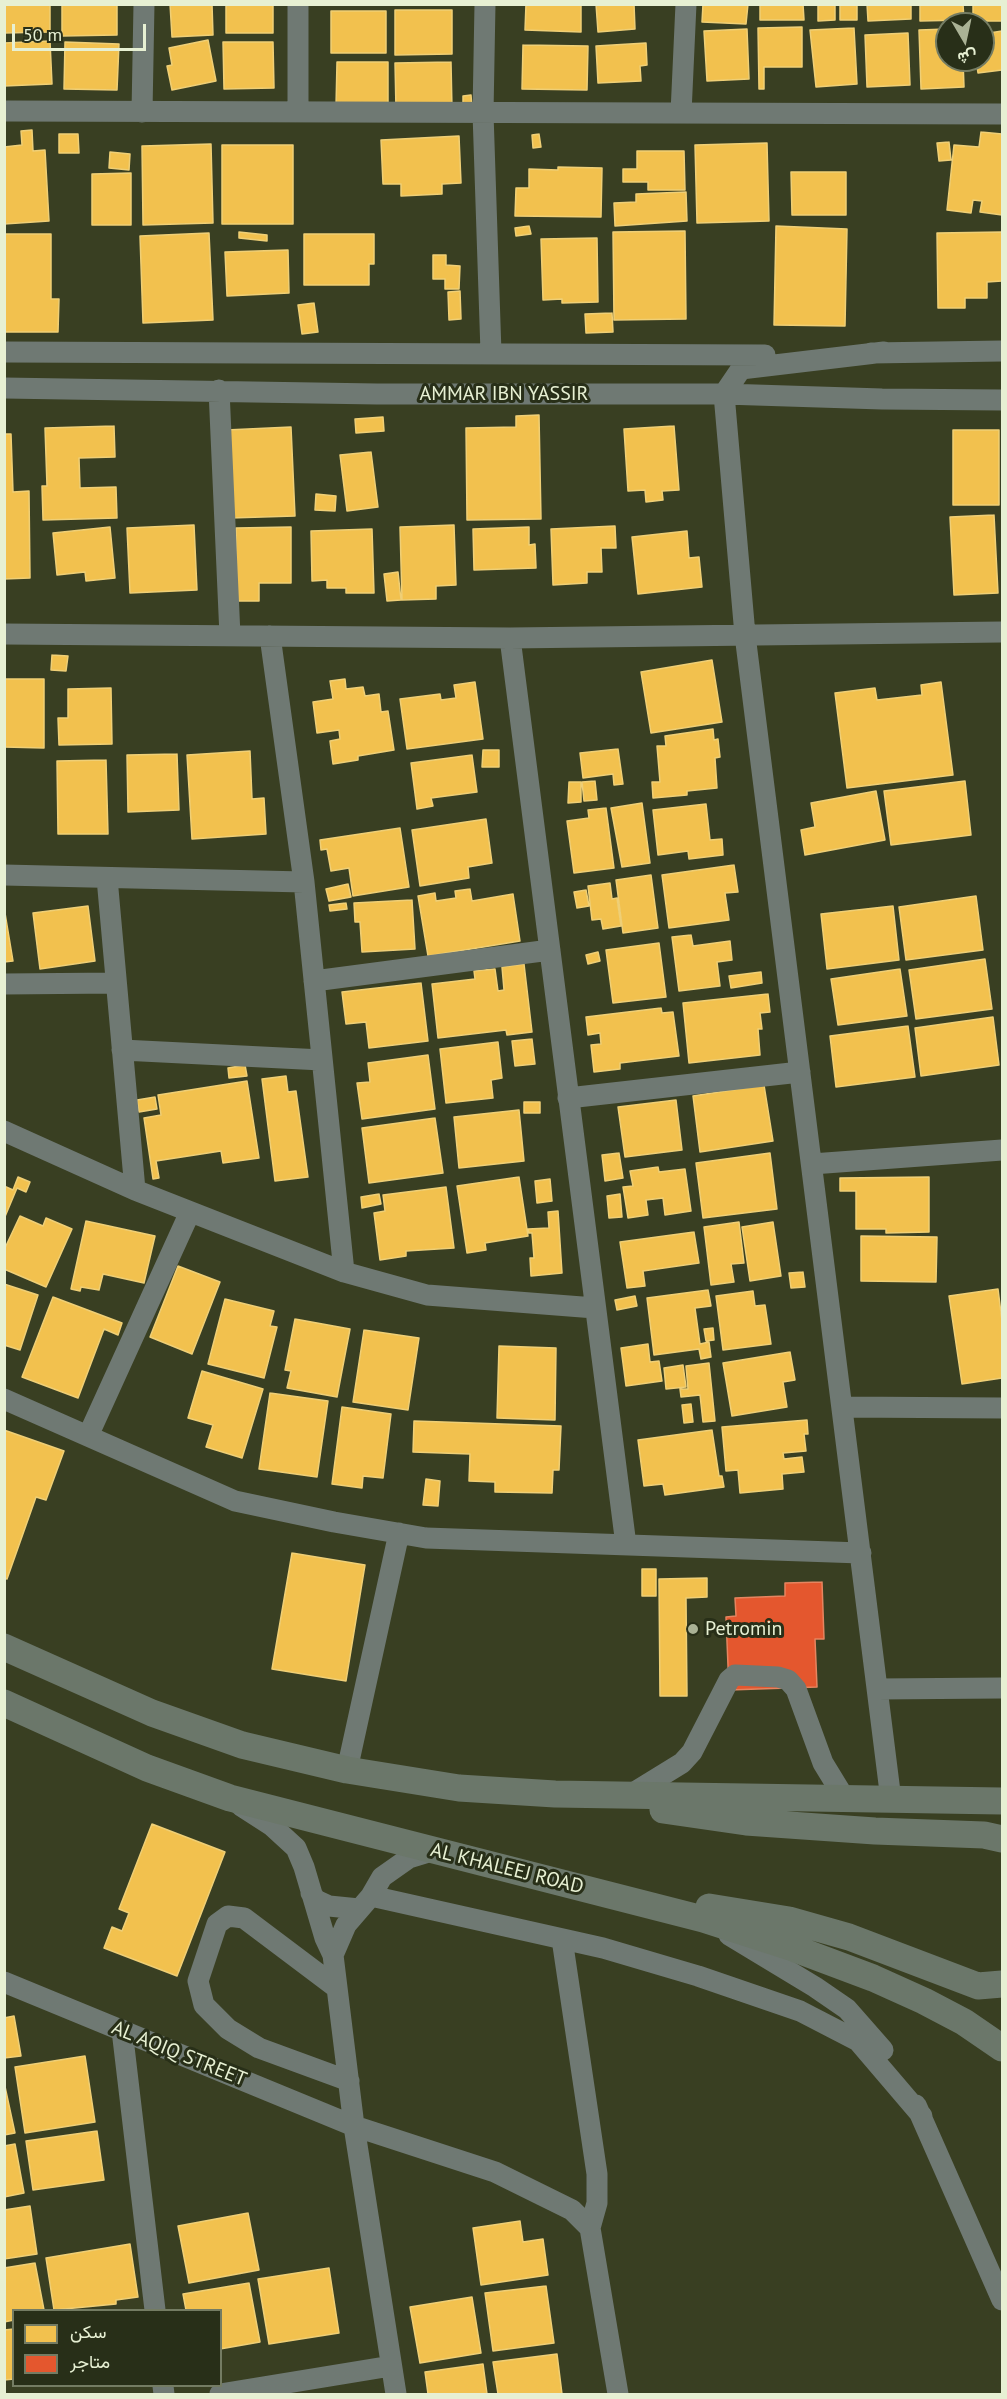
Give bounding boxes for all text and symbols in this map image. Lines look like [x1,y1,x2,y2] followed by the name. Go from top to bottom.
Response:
[15,12,148,50] scale bar
[935,12,995,72] north arrow
[23,23,62,46] text: 50 m
[956,46,979,69] text: ش
[419,382,589,406] street label: AMMAR IBN YASSIR
[705,1617,782,1641] place label: Petromin
[686,1622,700,1636] marker: Petromin
[428,1838,586,1900] street label: AL KHALEEJ ROAD
[108,2016,250,2092] street label: AL AQIQ STREET
[12,2309,222,2387] legend
[70,2320,106,2343] text: سكن
[70,2350,110,2373] text: متاجر

